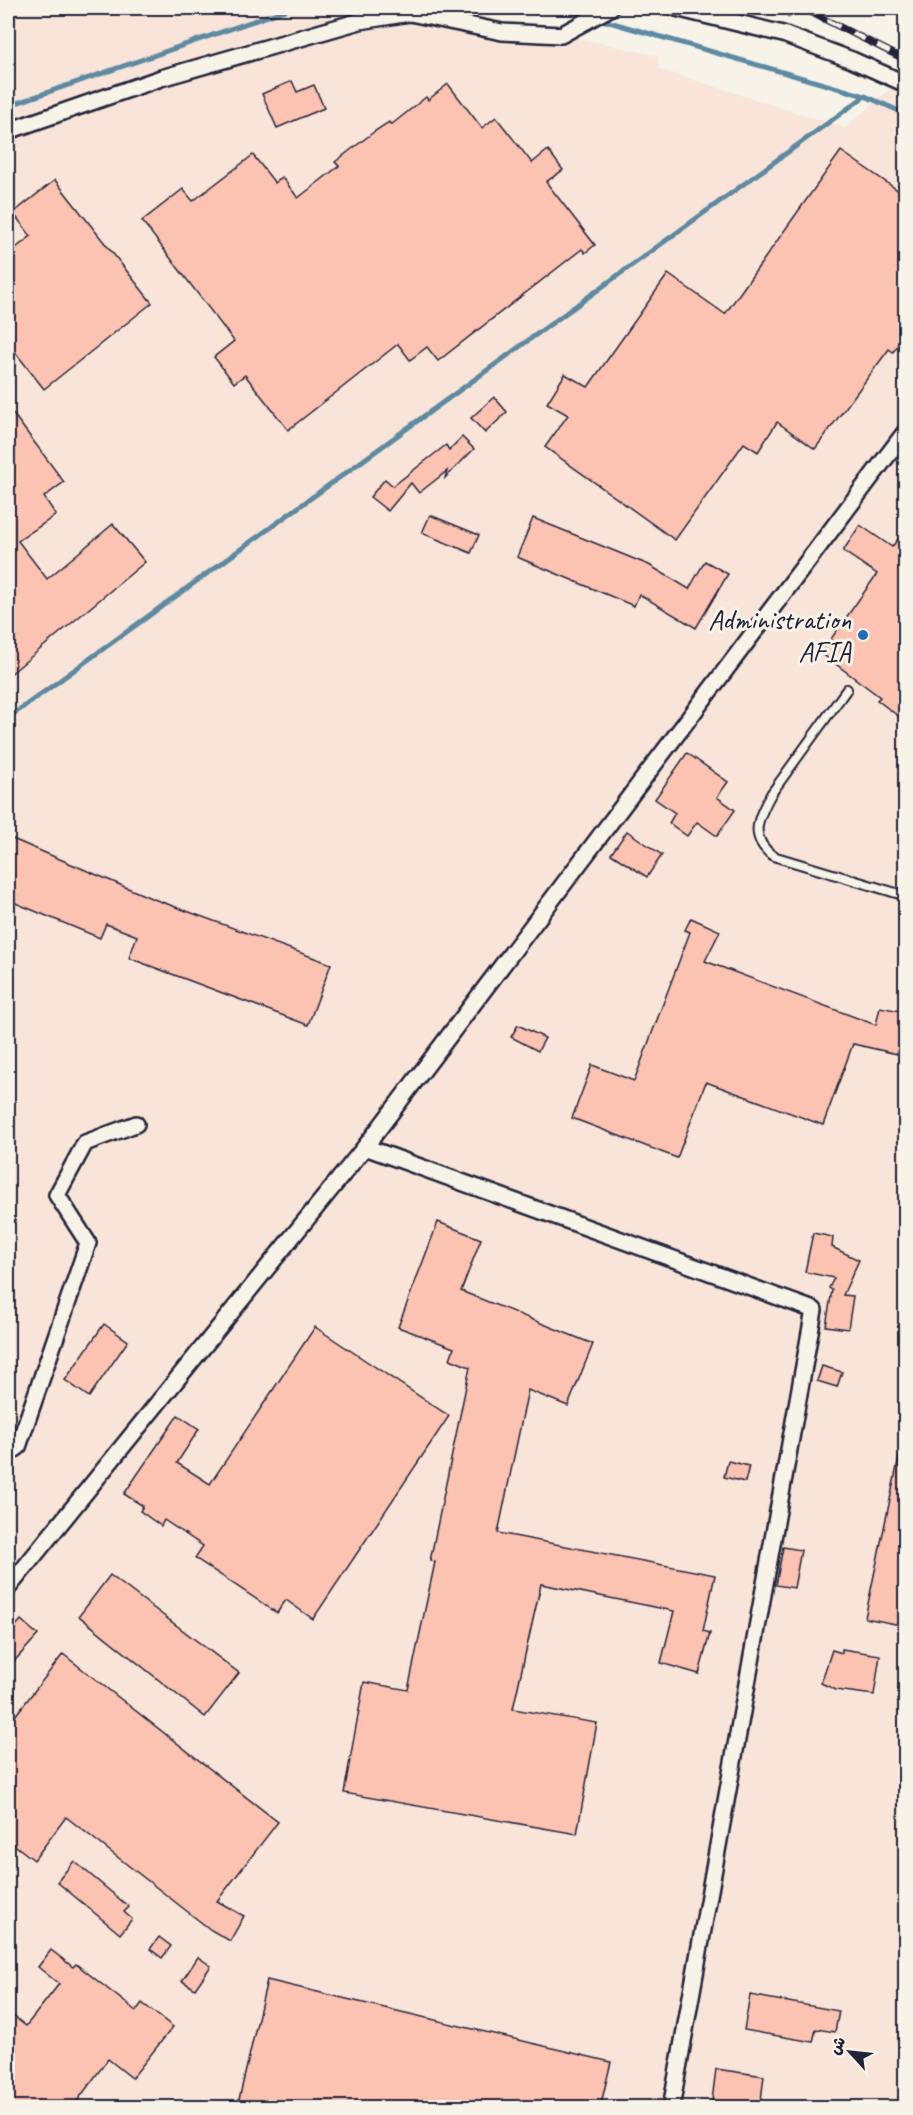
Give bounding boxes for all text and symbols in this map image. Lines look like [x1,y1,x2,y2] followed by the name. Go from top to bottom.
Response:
[708,602,852,669] place label: Administration AFIA
[856,628,870,642] marker: Administration AFIA
[820,2022,880,2082] north arrow
[825,2033,850,2058] text: ش

